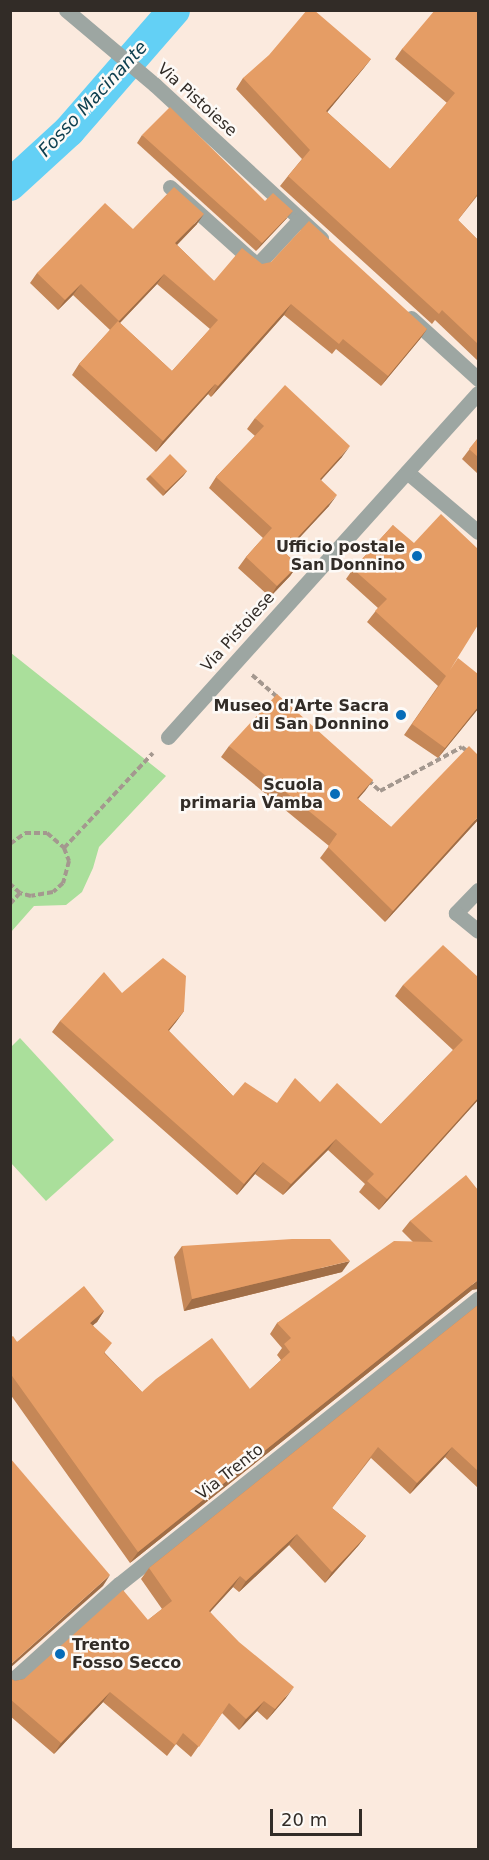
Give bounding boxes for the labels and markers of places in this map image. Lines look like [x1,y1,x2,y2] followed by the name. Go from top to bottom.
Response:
[276,537,405,575] place label: Ufficio postale San Donnino
[410,549,424,563] marker: Ufficio postale San Donnino
[214,696,389,734] place label: Museo d'Arte Sacra di San Donnino
[394,708,408,722] marker: Museo d'Arte Sacra di San Donnino
[180,775,323,813] place label: Scuola primaria Vamba
[328,787,342,801] marker: Scuola primaria Vamba
[72,1635,181,1673] place label: Trento Fosso Secco
[53,1647,67,1661] marker: Trento Fosso Secco

